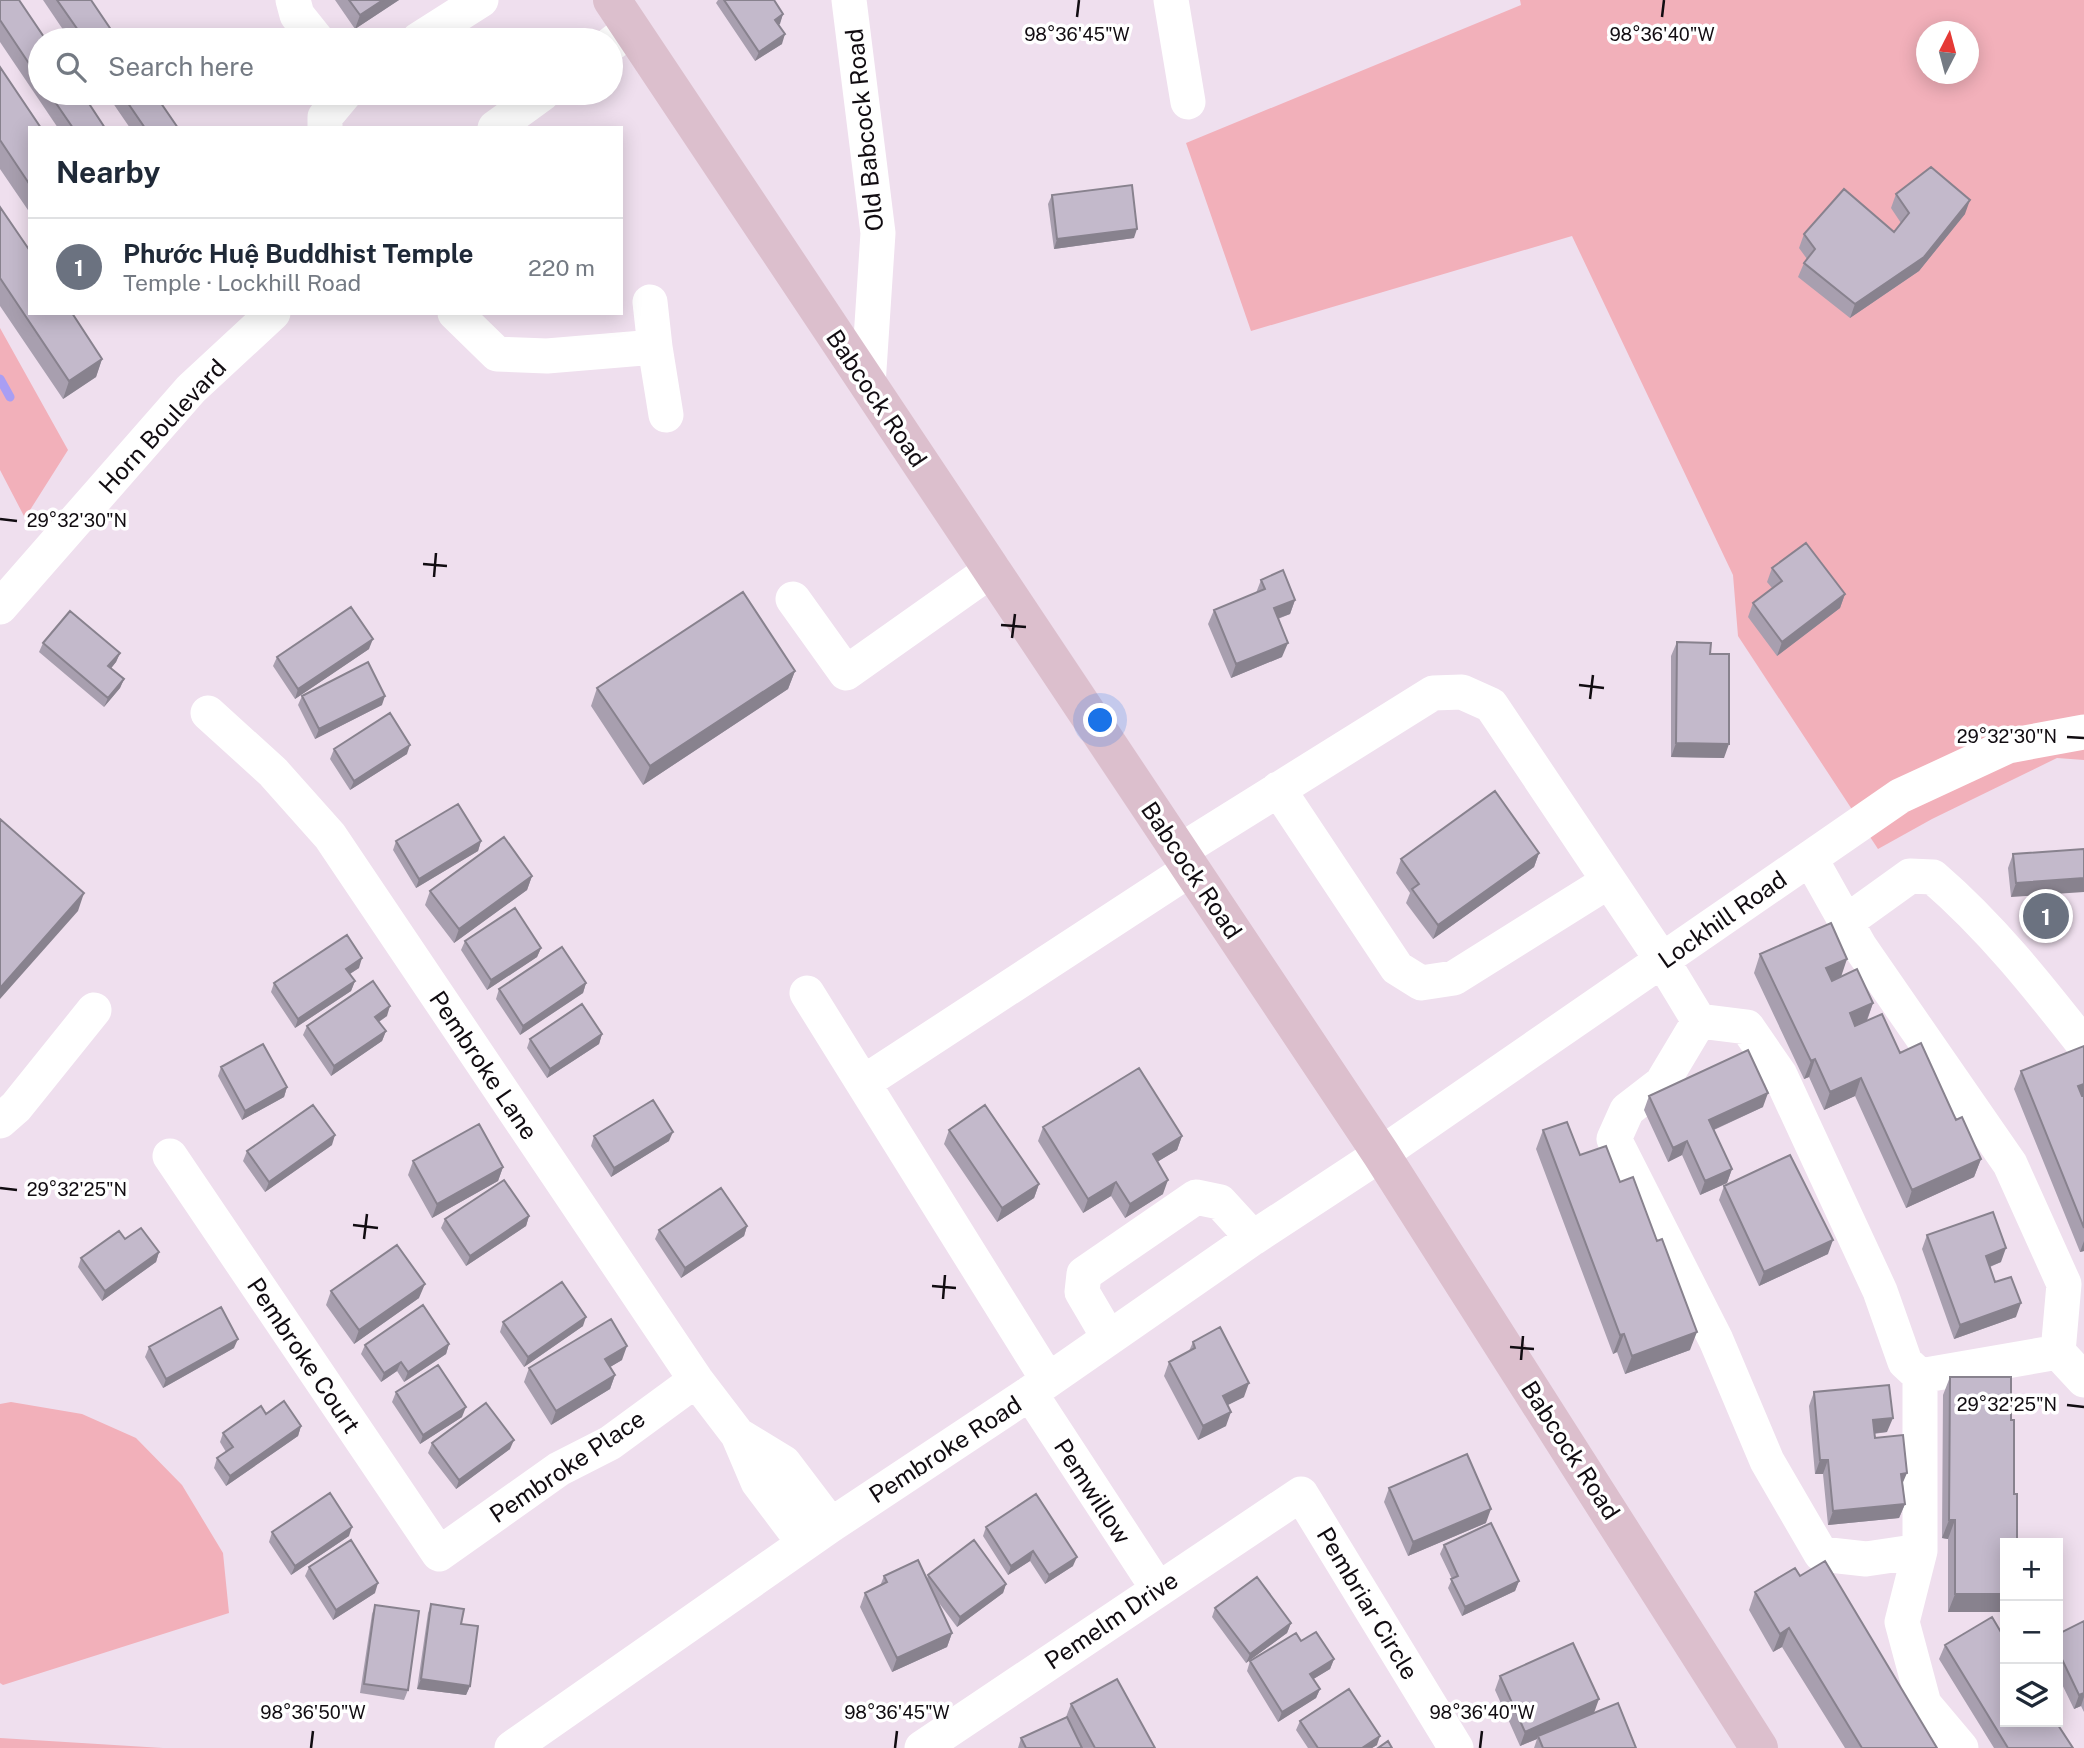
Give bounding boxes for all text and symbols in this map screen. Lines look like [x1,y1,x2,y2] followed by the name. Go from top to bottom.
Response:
[1916,21,1979,84] north arrow
[1024,24,1130,45] text: 98°36'45"W
[1609,24,1715,45] text: 98°36'40"W
[839,27,889,233] street label: Old Babcock Road
[28,28,623,105] search box
[52,48,90,86] icon: search
[108,51,254,82] text: Search here
[56,154,160,190] text: Nearby
[123,238,473,269] text: Phước Huệ Buddhist Temple
[74,254,84,281] text: 1
[528,254,595,281] text: 220 m
[123,269,361,296] text: Temple · Lockhill Road
[821,324,933,472] street label: Babcock Road
[93,353,231,499] street label: Horn Boulevard
[27,510,127,531] text: 29°32'30"N
[1083,703,1117,737] your location
[1957,726,2057,747] text: 29°32'30"N
[1136,796,1248,944] street label: Babcock Road
[1652,864,1792,974] street label: Lockhill Road
[2023,890,2069,942] pin: 1
[424,986,544,1144] street label: Pembroke Lane
[27,1179,127,1200] text: 29°32'25"N
[242,1272,366,1438] street label: Pembroke Court
[1516,1376,1626,1524] street label: Babcock Road
[864,1389,1026,1509] street label: Pembroke Road
[1957,1394,2057,1415] text: 29°32'25"N
[484,1404,650,1528] street label: Pembroke Place
[1049,1433,1137,1549] street label: Pemwillow
[1312,1522,1424,1684] street label: Pembriar Circle
[2000,1538,2063,1727] map controls
[2000,1538,2063,1601] button: +
[1039,1565,1183,1675] street label: Pemelm Drive
[2000,1601,2063,1664] button: −
[2000,1664,2063,1727] button: layers
[260,1702,366,1723] text: 98°36'50"W
[844,1702,950,1723] text: 98°36'45"W
[1429,1702,1535,1723] text: 98°36'40"W

